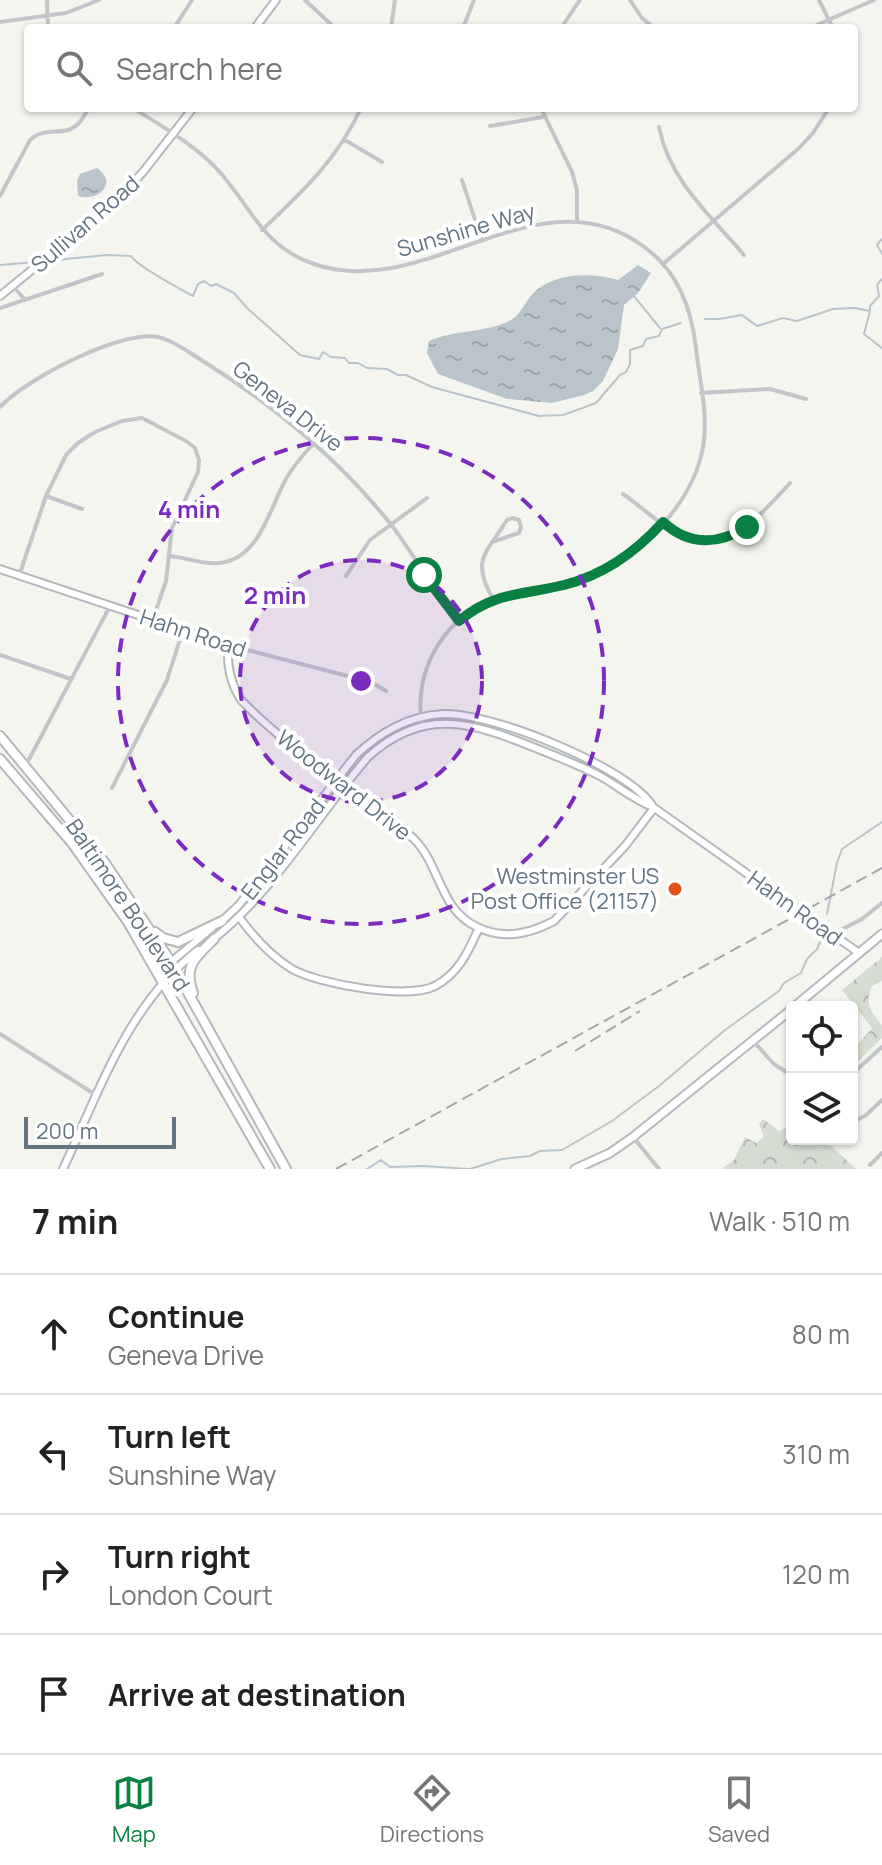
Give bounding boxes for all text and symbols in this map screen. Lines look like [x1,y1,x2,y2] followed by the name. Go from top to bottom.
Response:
[24,24,858,112] search box
[52,46,96,90] icon: search
[116,48,283,89] text: Search here
[24,169,146,279] street label: Sullivan Road
[393,196,539,264] street label: Sunshine Way
[227,354,349,459] street label: Geneva Drive
[158,492,220,525] text: 4 min
[729,509,765,545] route end
[406,557,442,593] route start
[244,578,306,611] text: 2 min
[136,602,250,664] street label: Hahn Road
[347,667,375,695] centre of rings
[270,723,418,847] street label: Woodward Drive
[234,792,332,906] street label: Englar Road
[59,813,197,997] street label: Baltimore Boulevard
[471,861,659,916] place label: Westminster US Post Office (21157)
[742,864,848,952] street label: Hahn Road
[666,880,684,898] marker: Westminster US Post Office (21157)
[786,1001,858,1145] map controls
[786,1001,858,1073] button: locate
[786,1073,858,1145] button: layers
[24,1113,176,1149] scale bar
[36,1116,98,1146] text: 200 m
[32,1198,118,1244] text: 7 min
[709,1203,850,1239] text: Walk · 510 m
[108,1296,244,1337] text: Continue
[32,1312,76,1356] icon: ahead
[792,1316,850,1352] text: 80 m
[108,1337,264,1373] text: Geneva Drive
[108,1416,231,1457] text: Turn left
[32,1432,76,1476] icon: left
[782,1436,850,1472] text: 310 m
[108,1457,276,1493] text: Sunshine Way
[108,1536,251,1577] text: Turn right
[32,1552,76,1596] icon: right
[782,1556,850,1592] text: 120 m
[108,1577,273,1613] text: London Court
[32,1672,76,1716] icon: arrive
[108,1674,406,1715] text: Arrive at destination
[112,1771,156,1849] tab: Map
[380,1771,484,1849] tab: Directions
[708,1771,770,1849] tab: Saved

